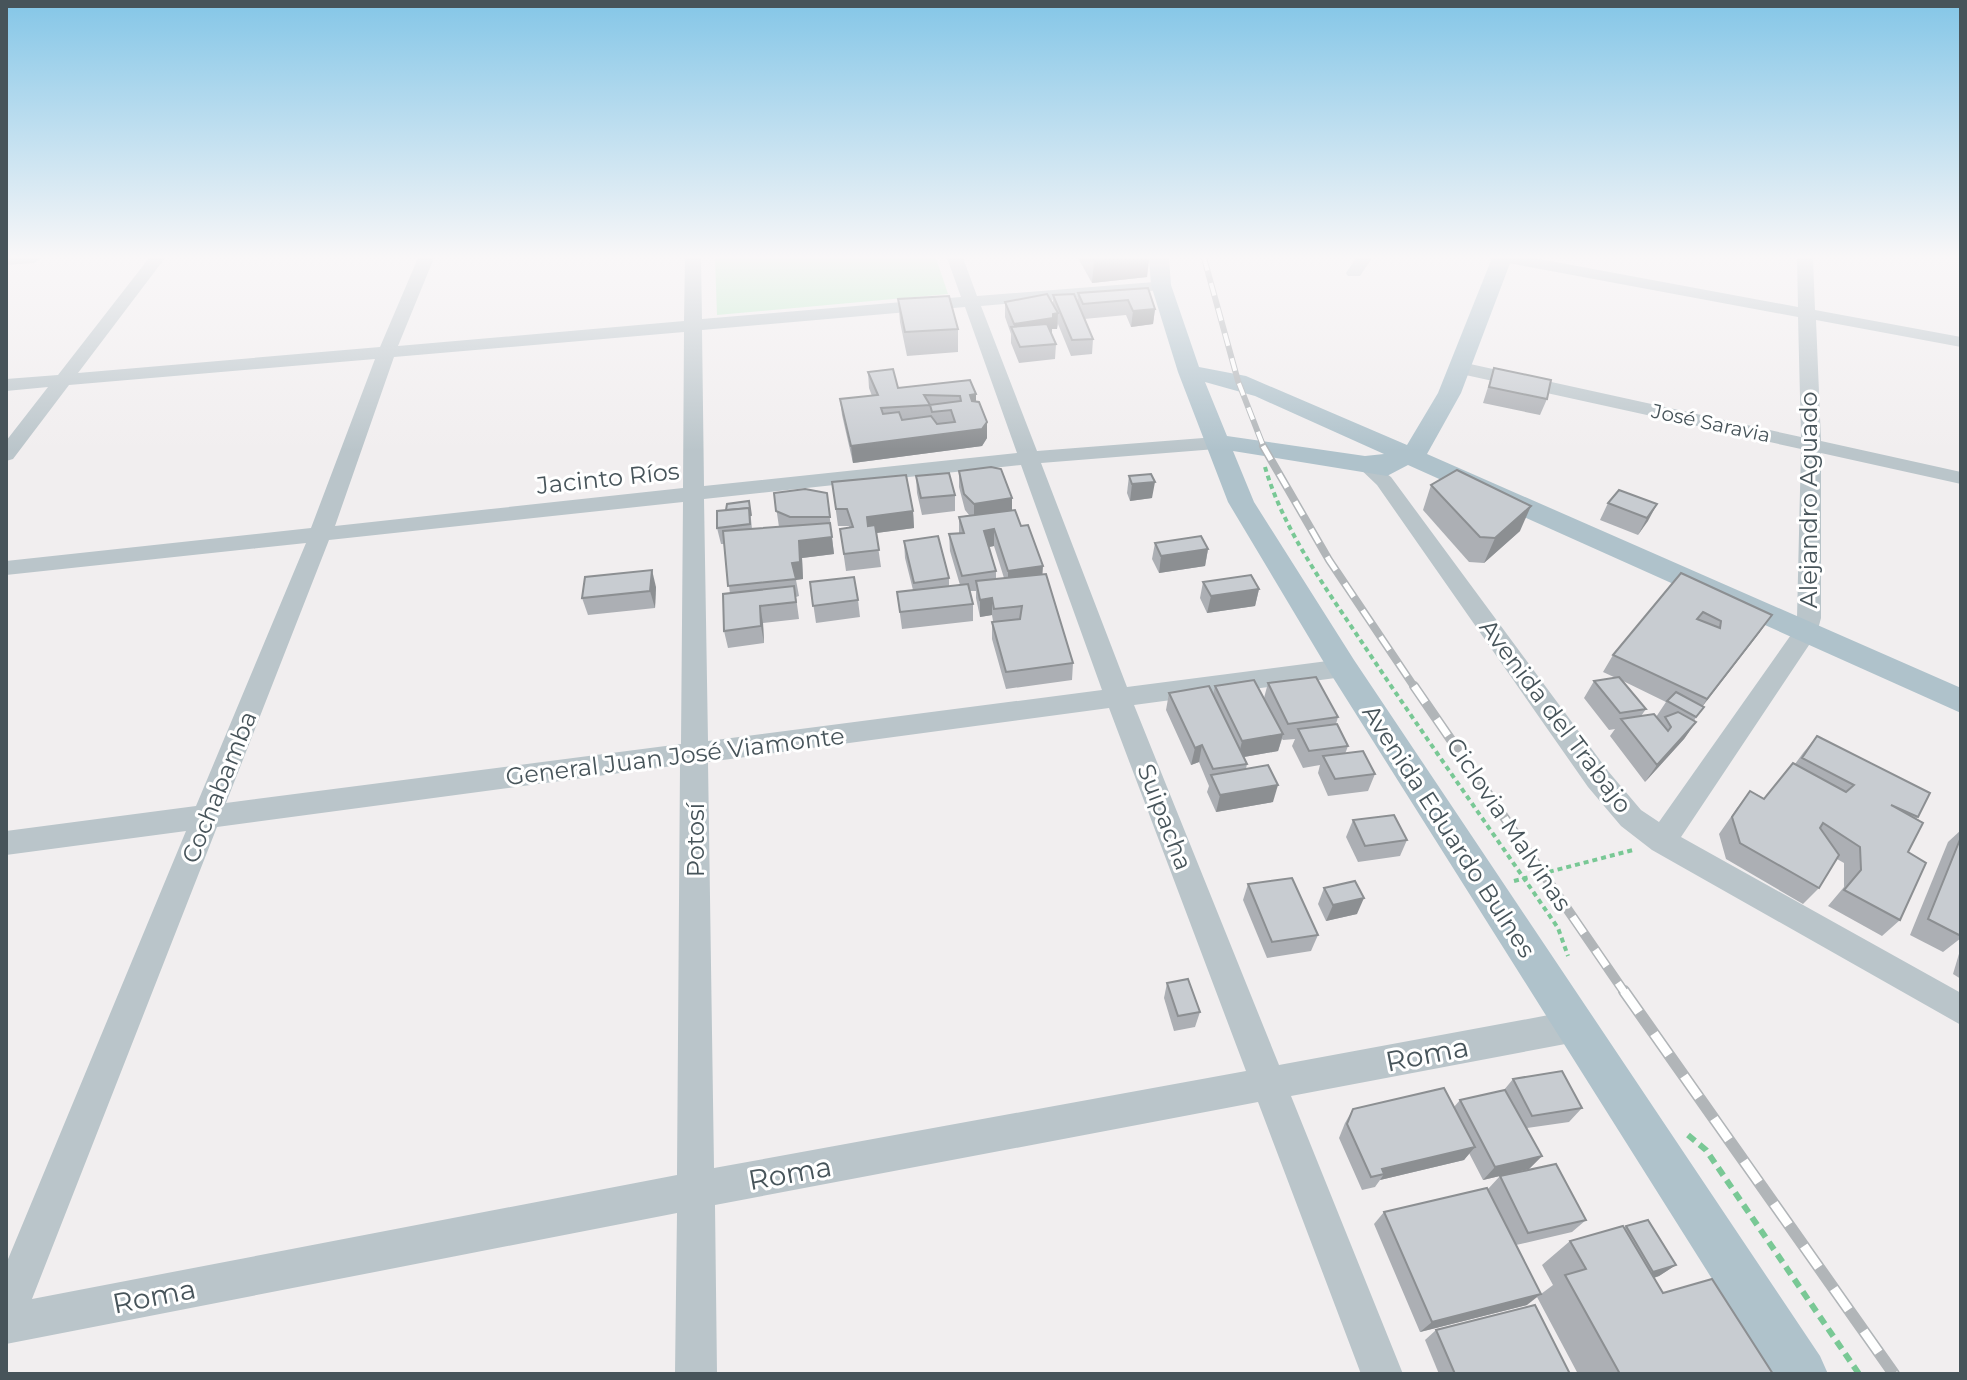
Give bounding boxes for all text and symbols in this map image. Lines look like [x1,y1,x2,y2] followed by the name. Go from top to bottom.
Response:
[1794,391,1823,609] street label: Alejandro Aguado
[1649,399,1772,447] street label: José Saravia
[534,456,681,500] street label: Jacinto Ríos
[1474,613,1638,819] street label: Avenida del Trabajo
[1356,699,1542,963] street label: Avenida Eduardo Bulnes
[175,707,263,867] street label: Cochabamba
[504,721,846,791] street label: General Juan José Viamonte
[1440,732,1578,916] street label: Ciclovia Malvinas
[1132,760,1198,874] street label: Suipacha
[681,801,710,877] street label: Potosí
[1383,1029,1471,1079] street label: Roma
[746,1149,834,1197] street label: Roma
[110,1271,198,1321] street label: Roma

